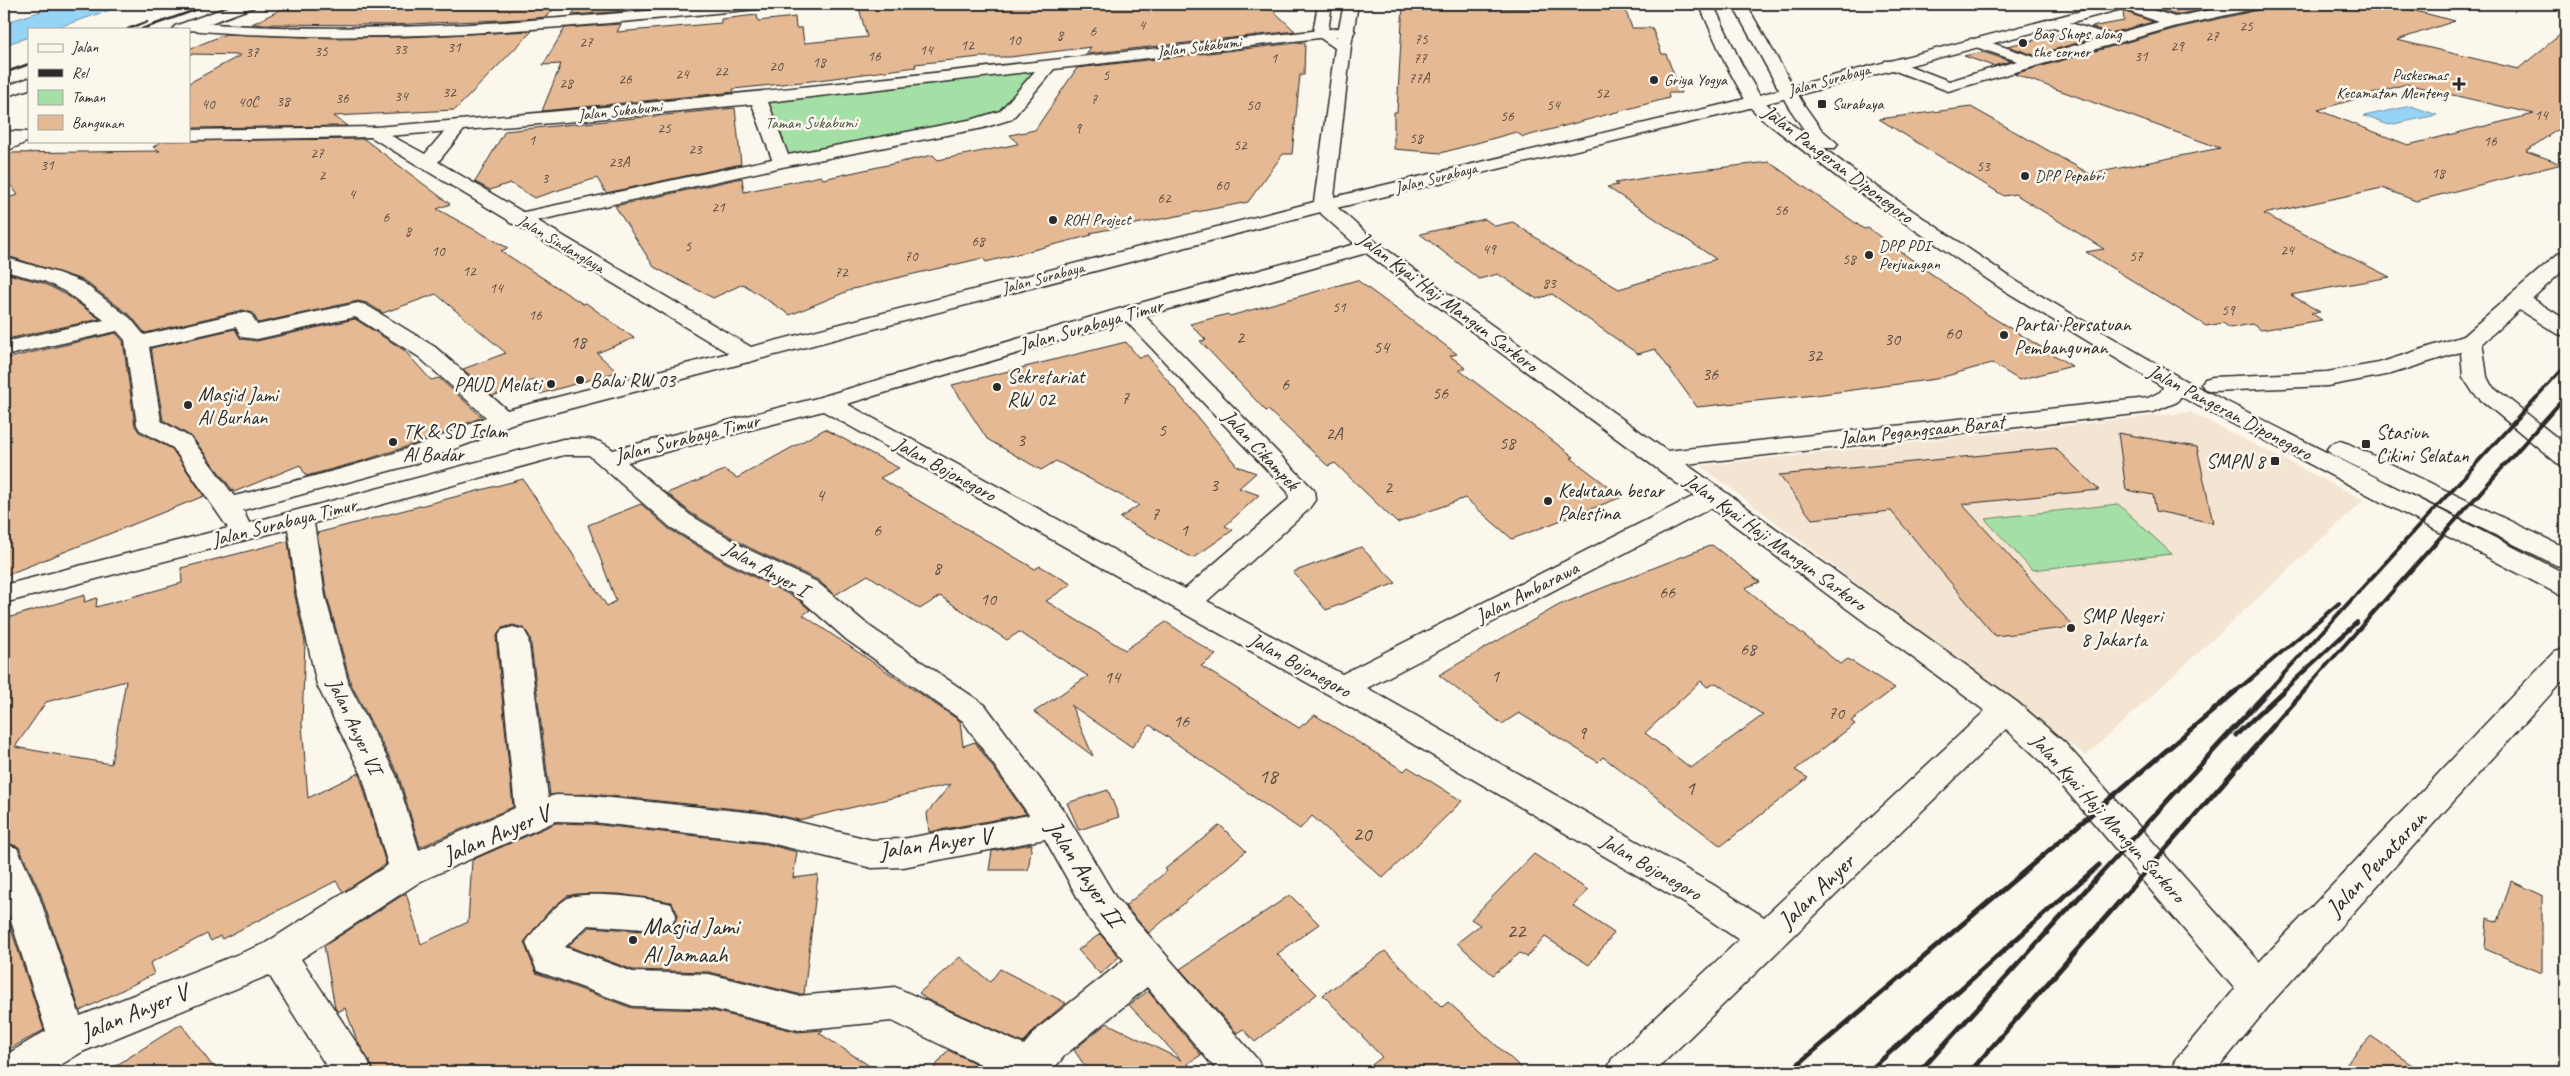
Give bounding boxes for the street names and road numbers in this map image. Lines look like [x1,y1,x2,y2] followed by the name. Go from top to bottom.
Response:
[1155,32,1244,62] street label: Jalan Sukabumi
[1785,59,1873,101] street label: Jalan Surabaya
[576,96,665,125] street label: Jalan Sukabumi
[1757,99,1919,229] street label: Jalan Pangeran Diponegoro
[1392,158,1480,198] street label: Jalan Surabaya
[513,210,609,278] street label: Jalan Sindanglaya
[1352,226,1544,379] street label: Jalan Kyai Haji Mangun Sarkoro
[999,257,1087,299] street label: Jalan Surabaya
[1015,292,1167,358] street label: Jalan Surabaya Timur
[2143,358,2317,466] street label: Jalan Pangeran Diponegoro
[1216,403,1306,497] street label: Jalan Cikampek
[611,408,764,468] street label: Jalan Surabaya Timur
[1838,409,2009,451] street label: Jalan Pegangsaan Barat
[889,430,1001,508] street label: Jalan Bojonegoro
[1678,467,1872,618] street label: Jalan Kyai Haji Mangun Sarkoro
[208,492,361,552] street label: Jalan Surabaya Timur
[719,535,816,604] street label: Jalan Anyer I
[1470,554,1584,629] street label: Jalan Ambarawa
[1244,626,1356,704] street label: Jalan Bojonegoro
[322,674,390,782] street label: Jalan Anyer VI
[2025,728,2192,909] street label: Jalan Kyai Haji Mangun Sarkoro
[437,796,558,870] street label: Jalan Anyer V
[2318,803,2434,923] street label: Jalan Penataran
[1039,814,1133,935] street label: Jalan Anyer II
[876,820,997,866] street label: Jalan Anyer V
[1595,828,1707,906] street label: Jalan Bojonegoro
[1771,845,1862,936] street label: Jalan Anyer
[75,975,196,1047] street label: Jalan Anyer V

